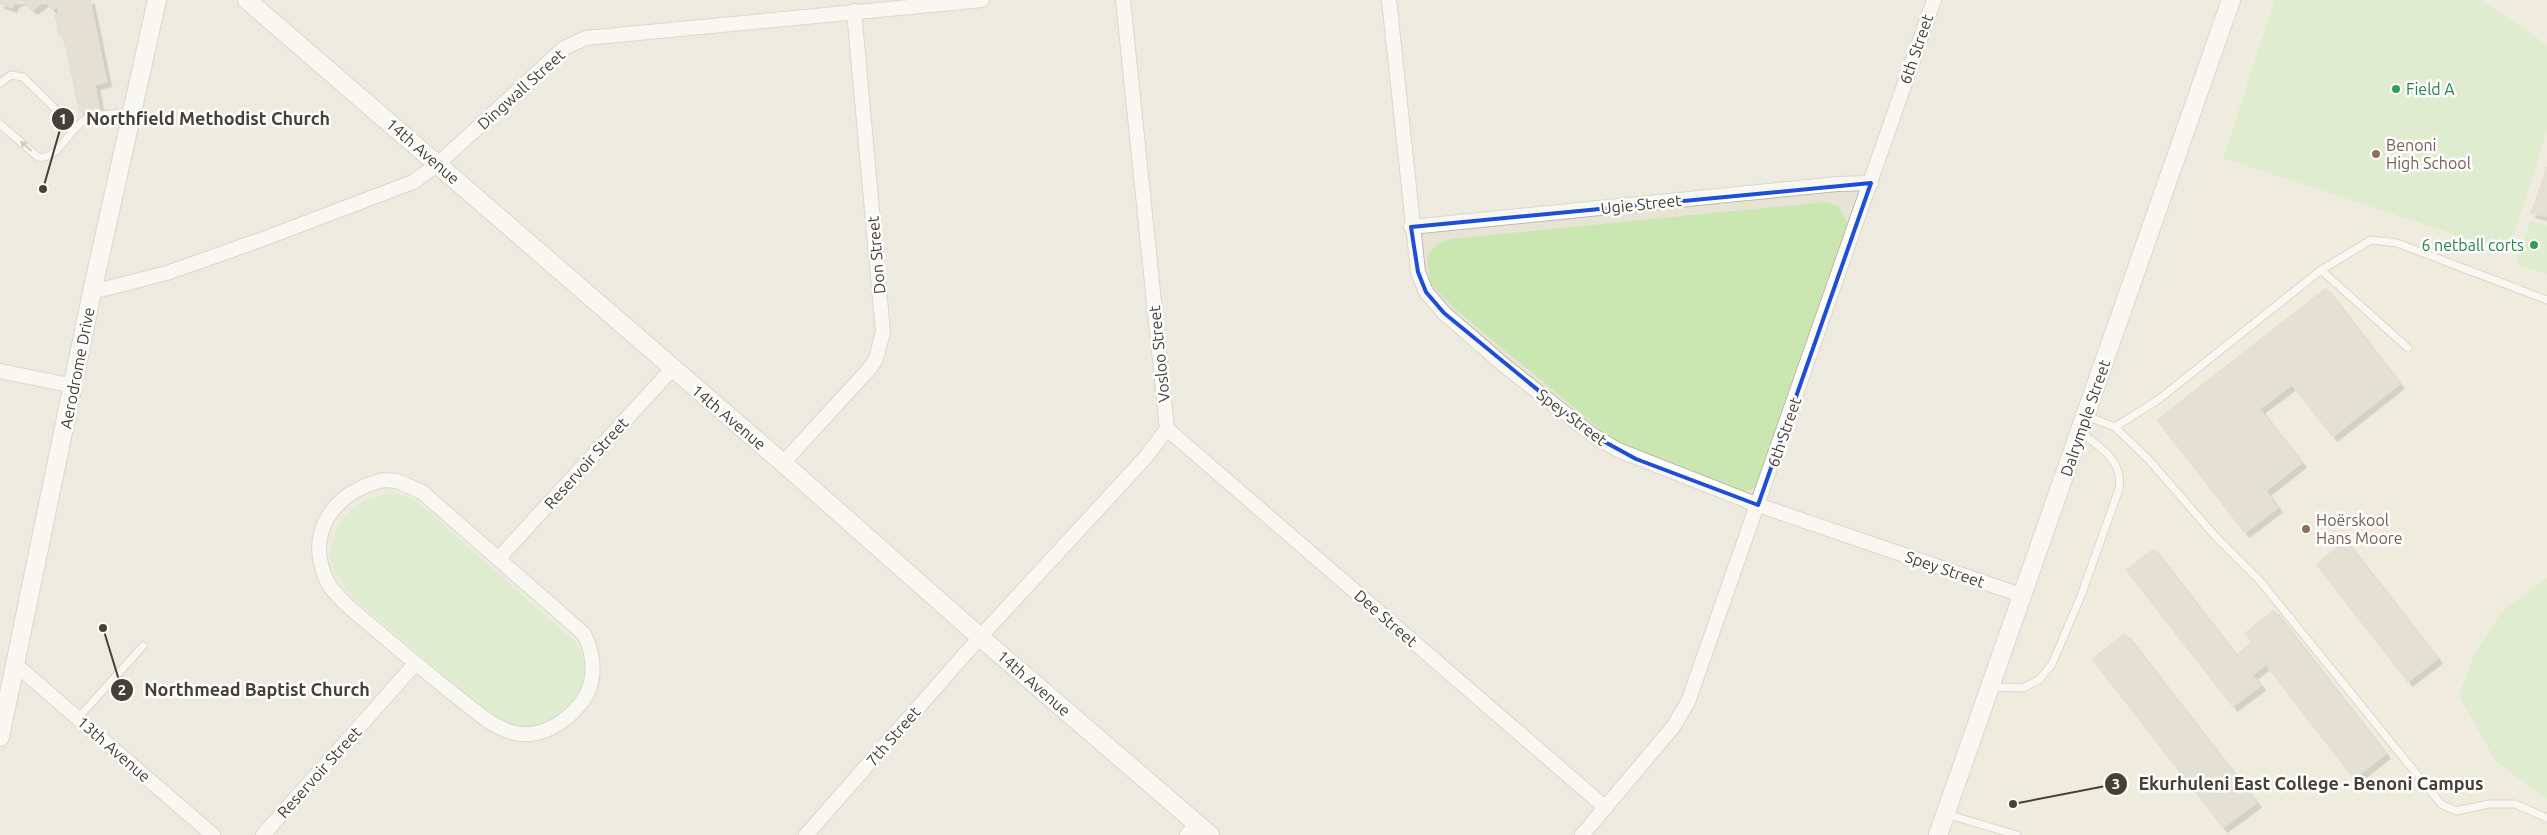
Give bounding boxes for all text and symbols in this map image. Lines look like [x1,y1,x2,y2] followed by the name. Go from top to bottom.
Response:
[1896,11,1937,86] street label: 6th Street
[474,45,569,133] street label: Dingwall Street
[2406,80,2455,98] place label: Field A
[2390,83,2402,95] marker: Field A
[51,103,340,136] callout: Northfield Methodist Church
[86,108,330,128] text: Northfield Methodist Church
[59,110,67,127] text: 1
[383,114,463,188] street label: 14th Avenue
[2386,136,2471,172] place label: Benoni High School
[19,141,32,152] one-way arrow
[2370,148,2382,160] marker: Benoni High School
[1600,191,1683,217] street label: Ugie Street
[864,215,888,295] street label: Don Street
[2421,236,2524,254] place label: 6 netball corts
[2528,239,2540,251] marker: 6 netball corts
[1145,304,1173,403] street label: Vosloo Street
[56,306,98,430] street label: Aerodrome Drive
[2057,357,2114,479] street label: Dalrymple Street
[688,381,770,453] street label: 14th Avenue
[1534,385,1611,449] street label: Spey Street
[1764,394,1805,469] street label: 6th Street
[540,413,632,512] street label: Reservoir Street
[2316,511,2403,547] place label: Hoërskool Hans Moore
[2300,523,2312,535] marker: Hoërskool Hans Moore
[1903,547,1988,591] street label: Spey Street
[1351,586,1422,651] street label: Dee Street
[994,646,1074,720] street label: 14th Avenue
[110,674,380,707] callout: Northmead Baptist Church
[144,679,370,699] text: Northmead Baptist Church
[118,681,126,698] text: 2
[862,702,924,769] street label: 7th Street
[74,712,154,786] street label: 13th Avenue
[273,722,365,821] street label: Reservoir Street
[2103,767,2493,800] callout: Ekurhuleni East College - Benoni Campus
[2138,773,2484,793] text: Ekurhuleni East College - Benoni Campus
[2112,775,2120,792] text: 3

